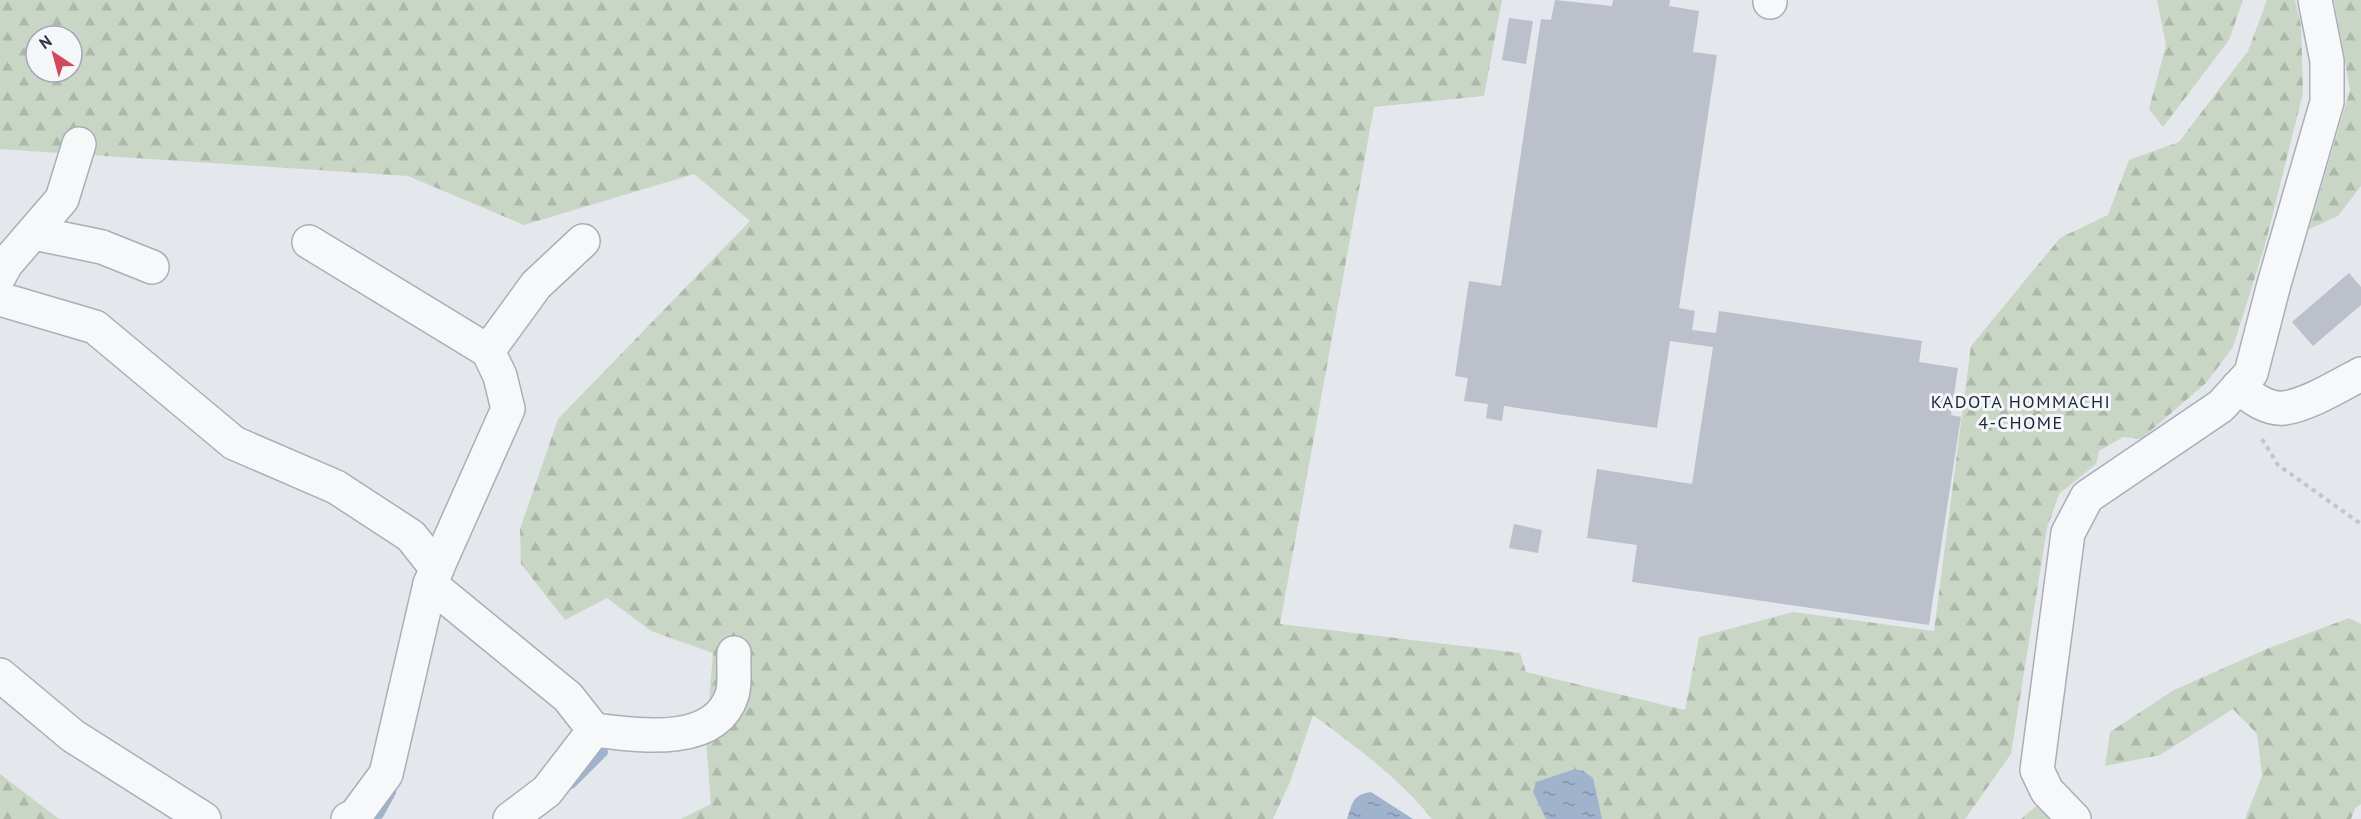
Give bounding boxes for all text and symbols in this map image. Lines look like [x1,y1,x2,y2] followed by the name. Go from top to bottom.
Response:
[24,24,84,84] north arrow
[35,31,55,53] text: N
[1931,390,2111,434] district label: KADOTA HOMMACHI 4-CHOME

